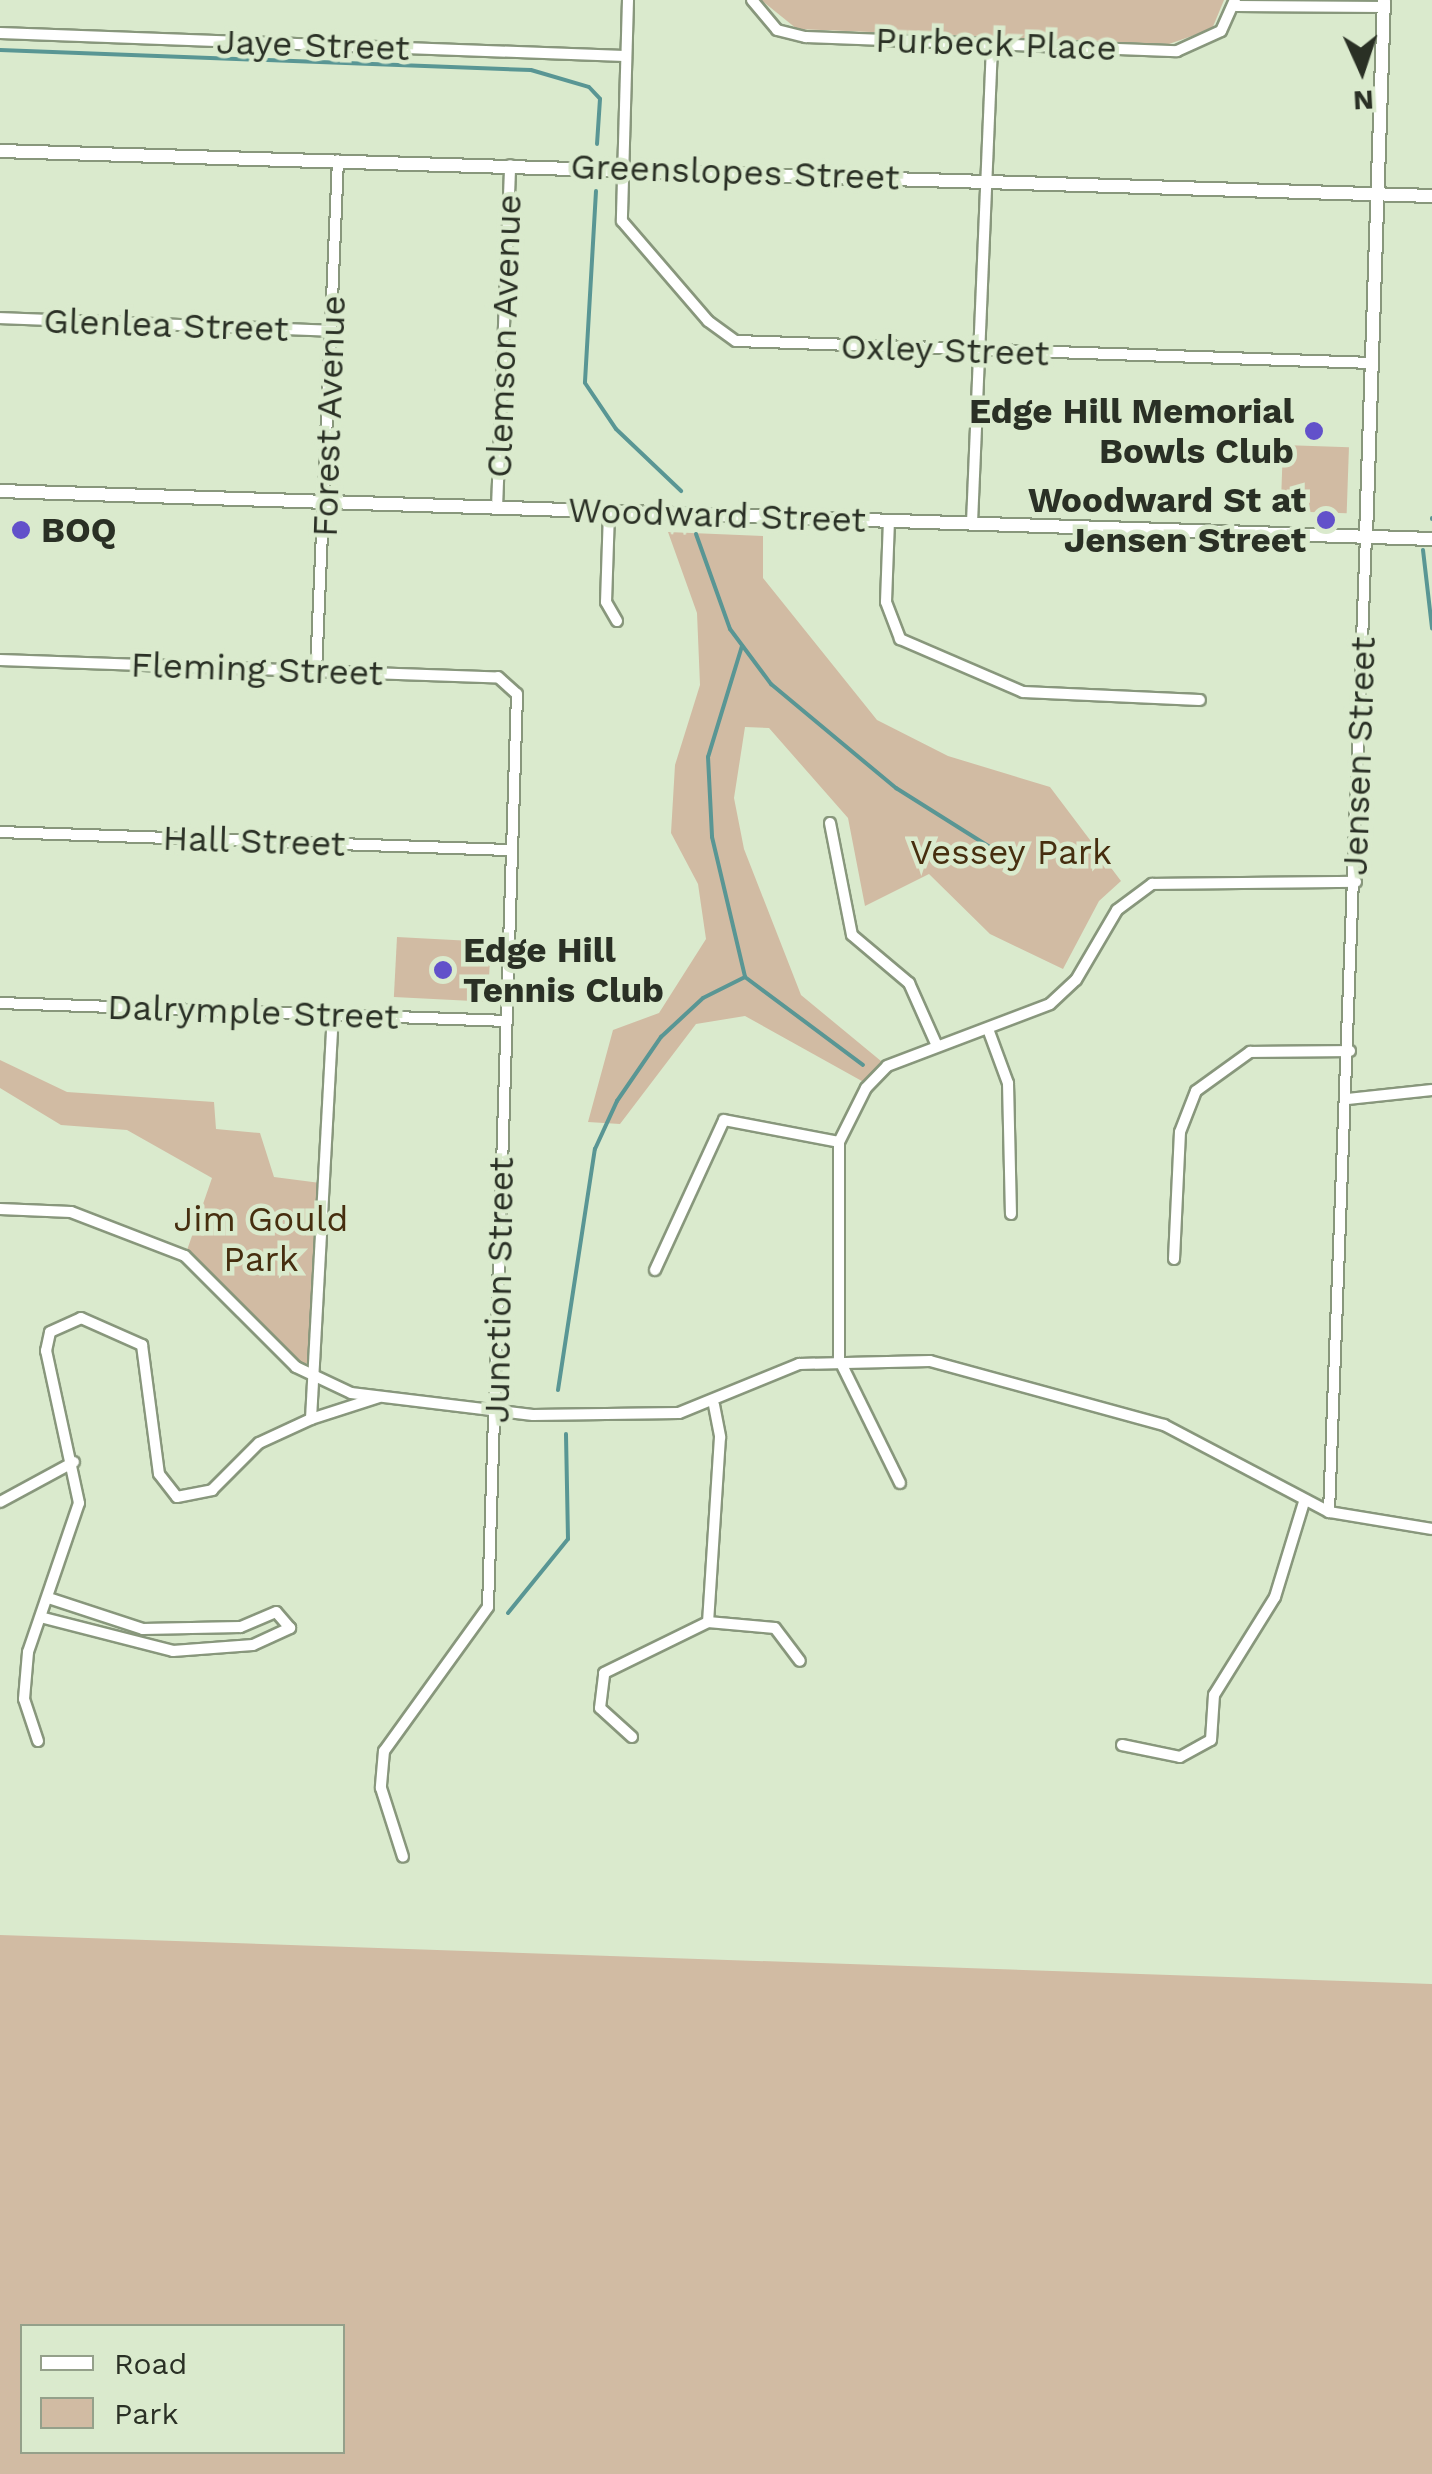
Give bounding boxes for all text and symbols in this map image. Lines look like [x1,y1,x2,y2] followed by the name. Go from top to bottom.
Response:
[874,19,1118,69] street label: Purbeck Place
[1312,20,1412,120] north arrow
[216,21,410,69] street label: Jaye Street
[1352,83,1375,117] text: N
[570,145,900,199] street label: Greenslopes Street
[478,193,530,479] street label: Clemson Avenue
[304,294,354,538] street label: Forest Avenue
[42,300,290,350] street label: Glenlea Street
[840,325,1050,375] street label: Oxley Street
[968,390,1294,472] place label: Edge Hill Memorial Bowls Club
[1303,420,1325,442] marker: Edge Hill Memorial Bowls Club
[1028,479,1306,561] place label: Woodward St at Jensen Street
[567,489,867,541] street label: Woodward Street
[41,509,117,551] place label: BOQ
[1315,509,1337,531] marker: Woodward St at Jensen Street
[10,519,32,541] marker: BOQ
[1334,636,1384,876] street label: Jensen Street
[130,644,384,694] street label: Fleming Street
[161,817,347,865] street label: Hall Street
[910,831,1112,873] park label: Vessey Park
[463,929,664,1011] place label: Edge Hill Tennis Club
[432,959,454,981] marker: Edge Hill Tennis Club
[107,986,399,1038] street label: Dalrymple Street
[476,1157,522,1423] street label: Junction Street
[174,1198,348,1280] park label: Jim Gould Park
[20,2324,345,2454] legend
[114,2346,187,2381] text: Road
[114,2396,179,2431] text: Park

